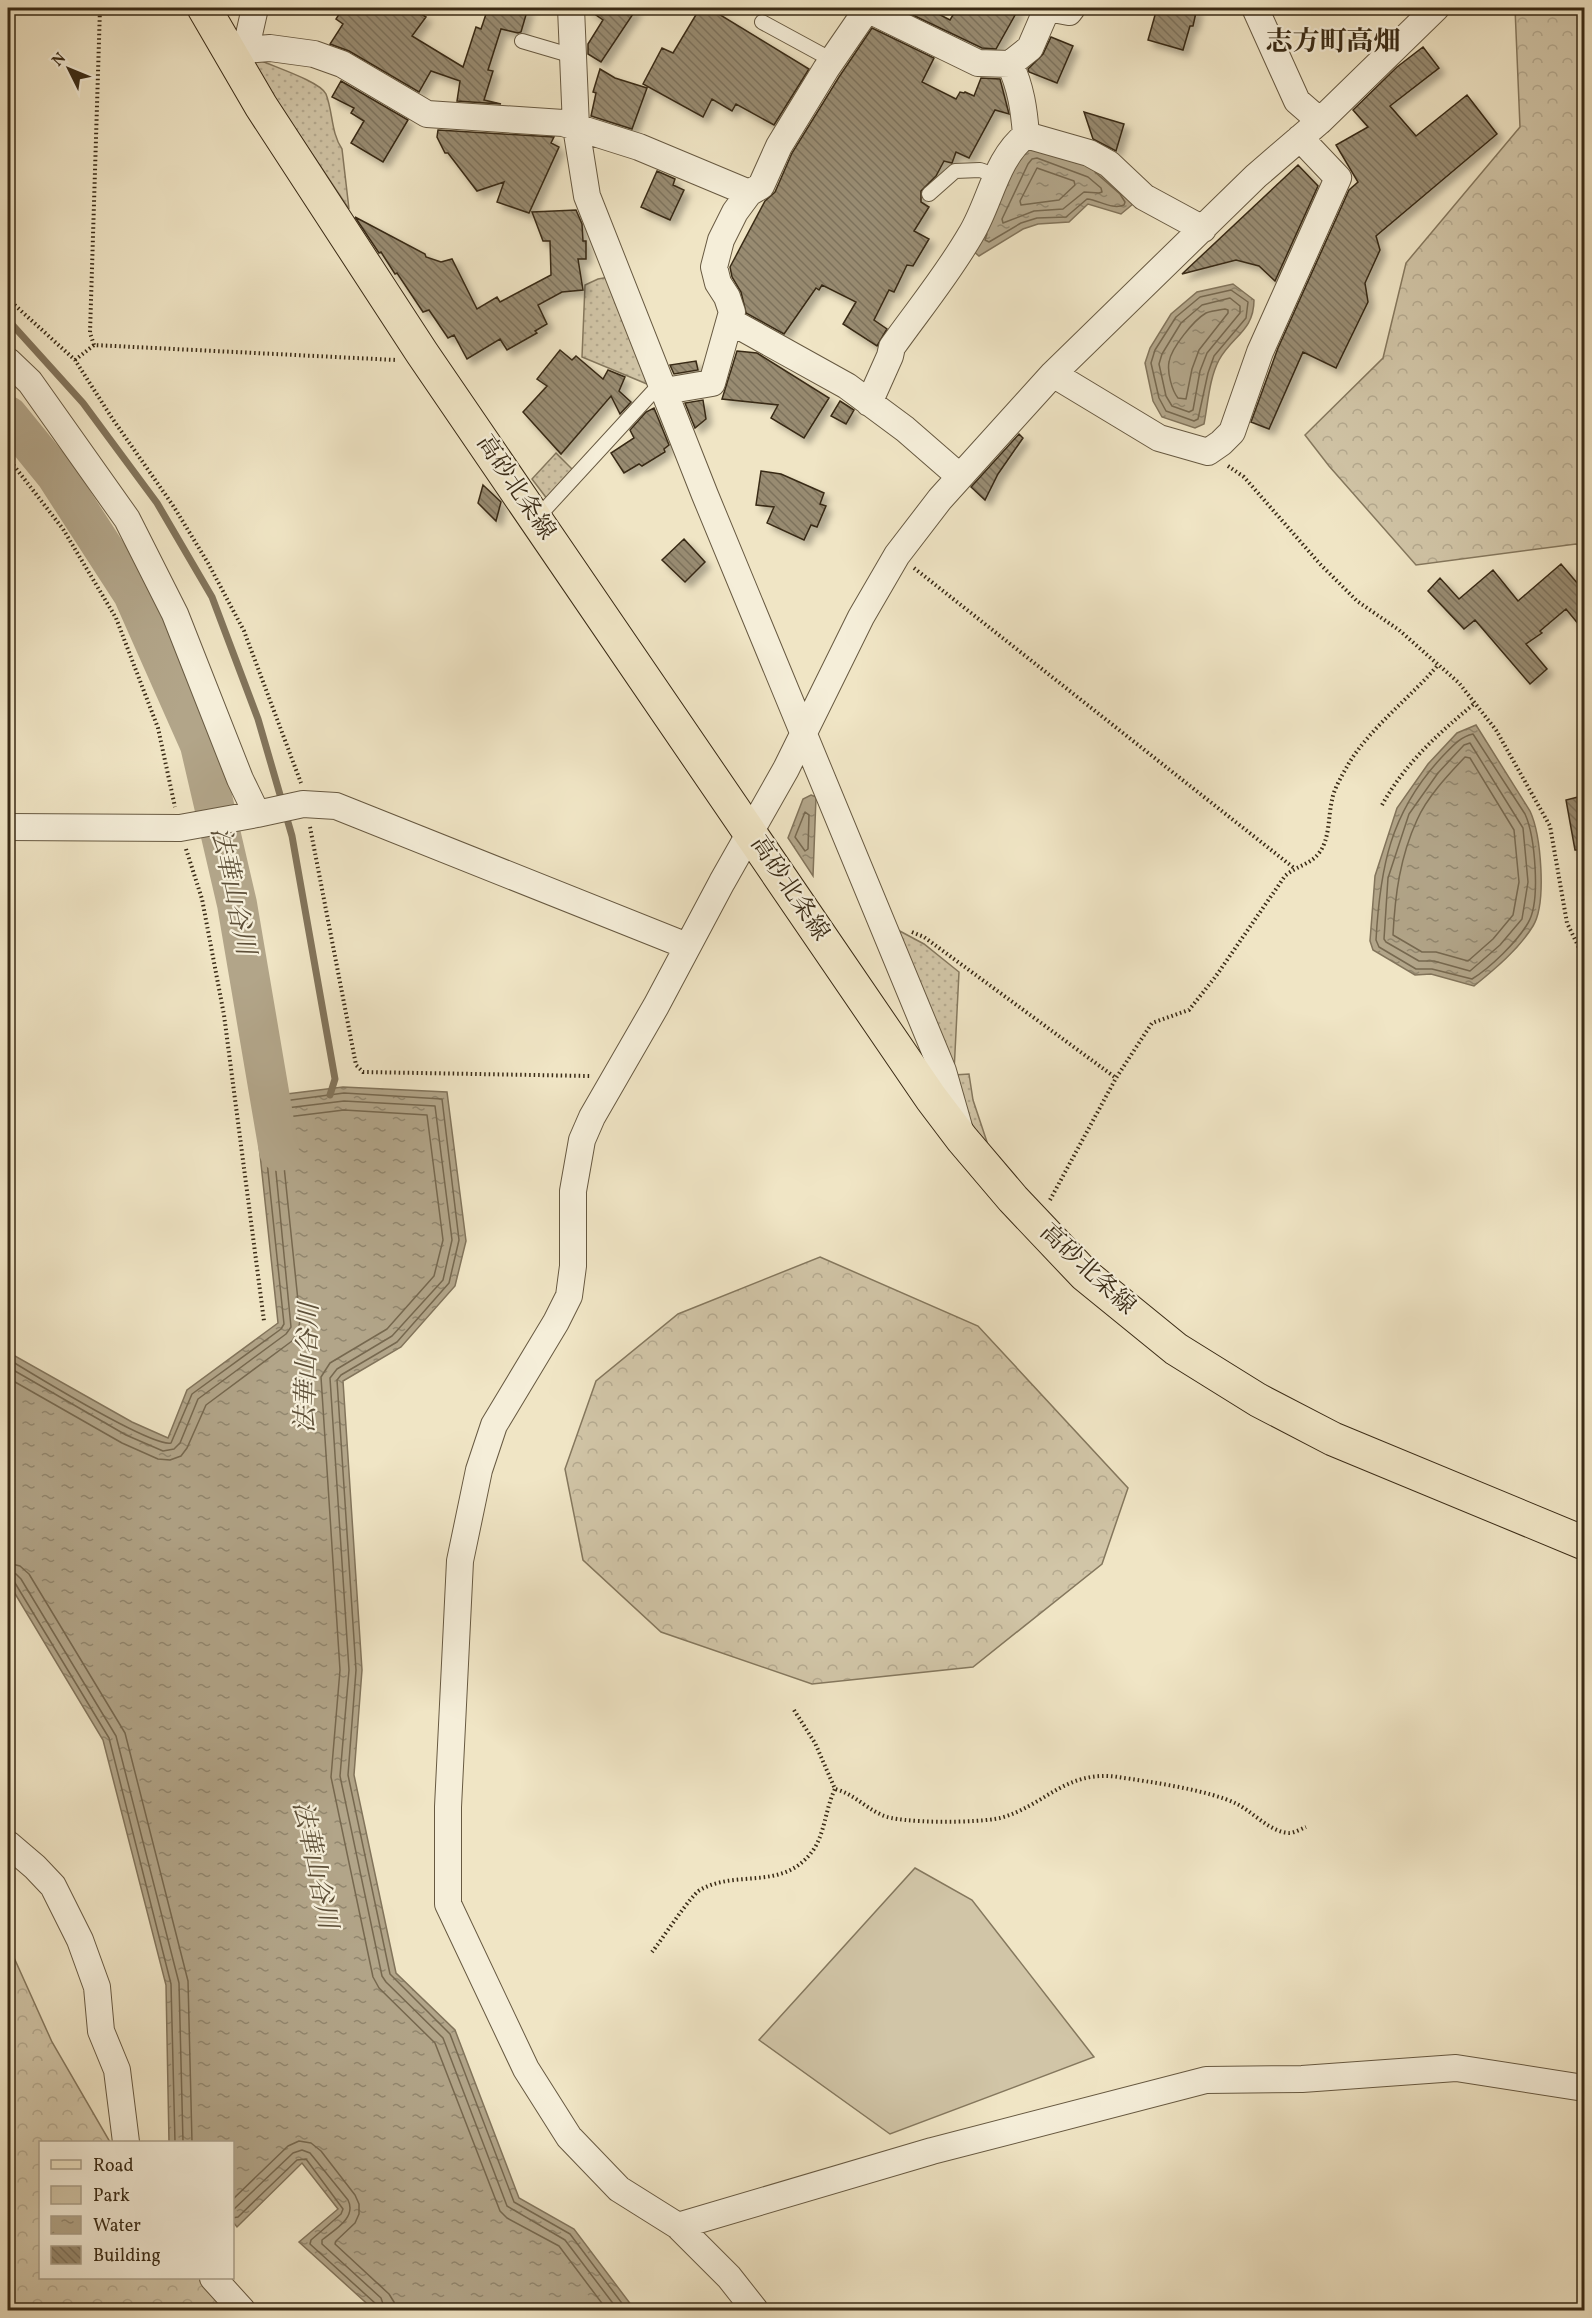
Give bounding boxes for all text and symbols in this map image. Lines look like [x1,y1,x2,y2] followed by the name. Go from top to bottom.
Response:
[1266,24,1401,62] district label: 志方町高畑
[39,39,99,99] north arrow
[47,48,72,72] text: N
[467,429,563,547] street label: 高砂北条線
[201,824,264,961] water label: 法華山谷川
[741,830,837,948] street label: 高砂北条線
[1032,1217,1142,1323] street label: 高砂北条線
[288,1299,328,1434] water label: 法華山谷川
[283,1798,346,1935] water label: 法華山谷川
[39,2141,234,2279] legend
[93,2154,134,2179] text: Road
[93,2184,130,2209] text: Park
[93,2214,141,2239] text: Water
[93,2244,161,2269] text: Building

